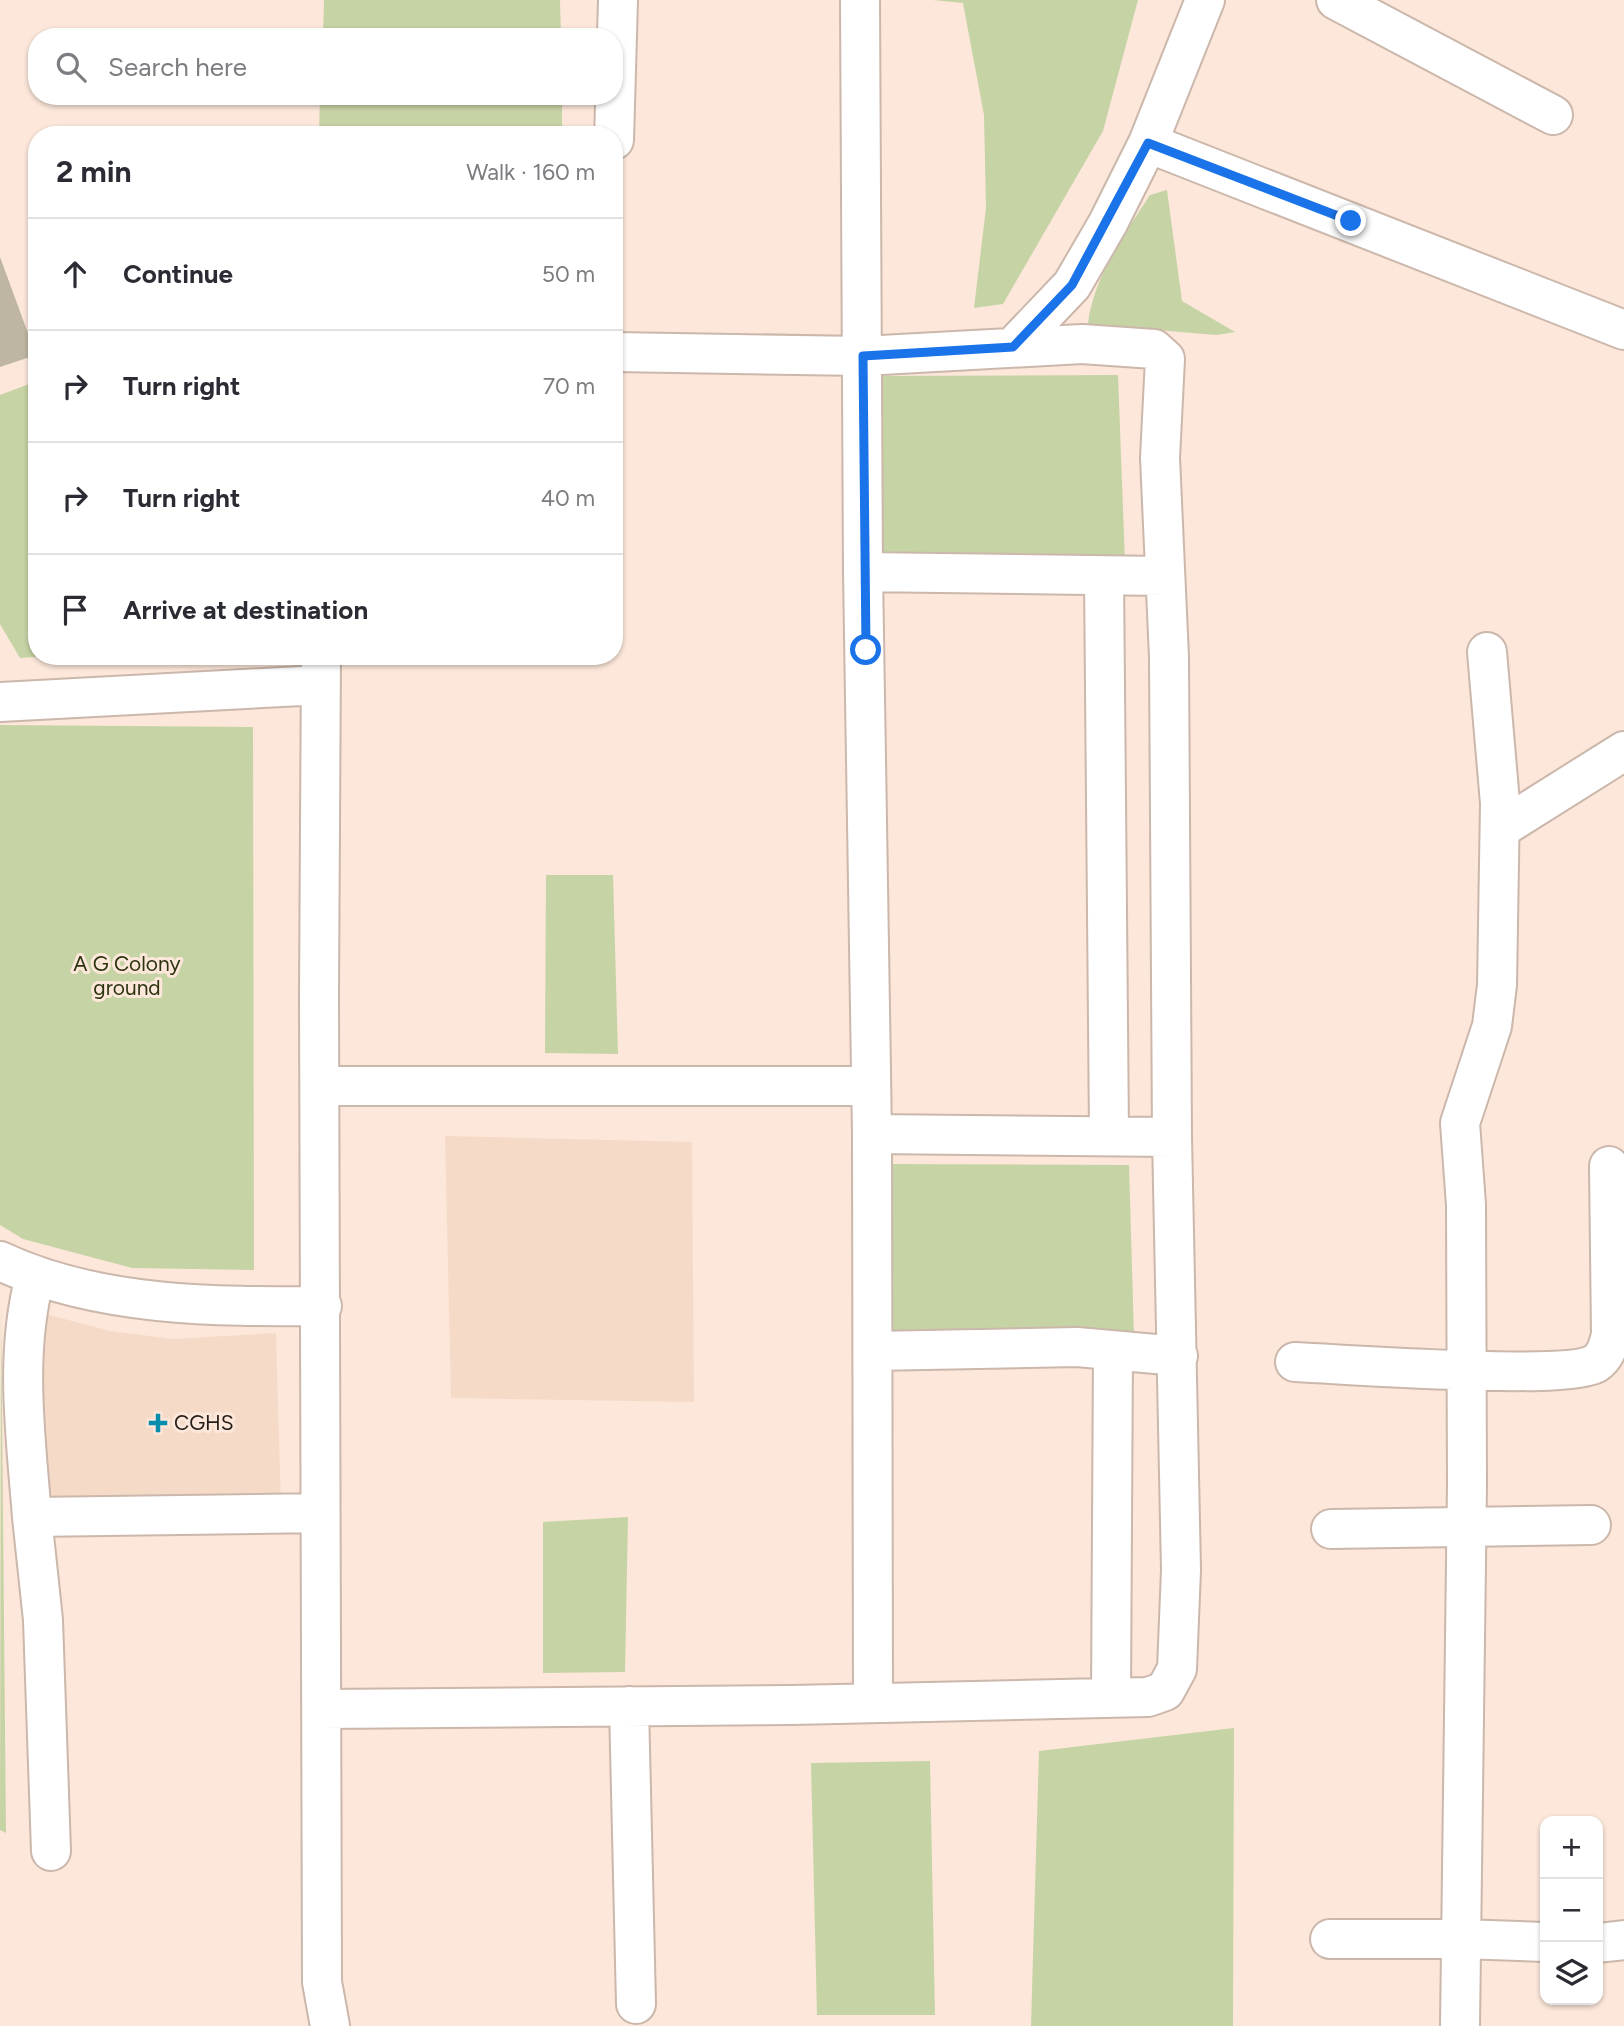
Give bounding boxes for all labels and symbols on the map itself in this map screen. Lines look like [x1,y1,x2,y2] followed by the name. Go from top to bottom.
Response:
[1335,205,1366,236] route end
[850,634,881,665] route start
[73,951,181,1000] park label: A G Colony ground
[174,1410,234,1435] place label: CGHS
[148,1413,168,1433] marker: CGHS

